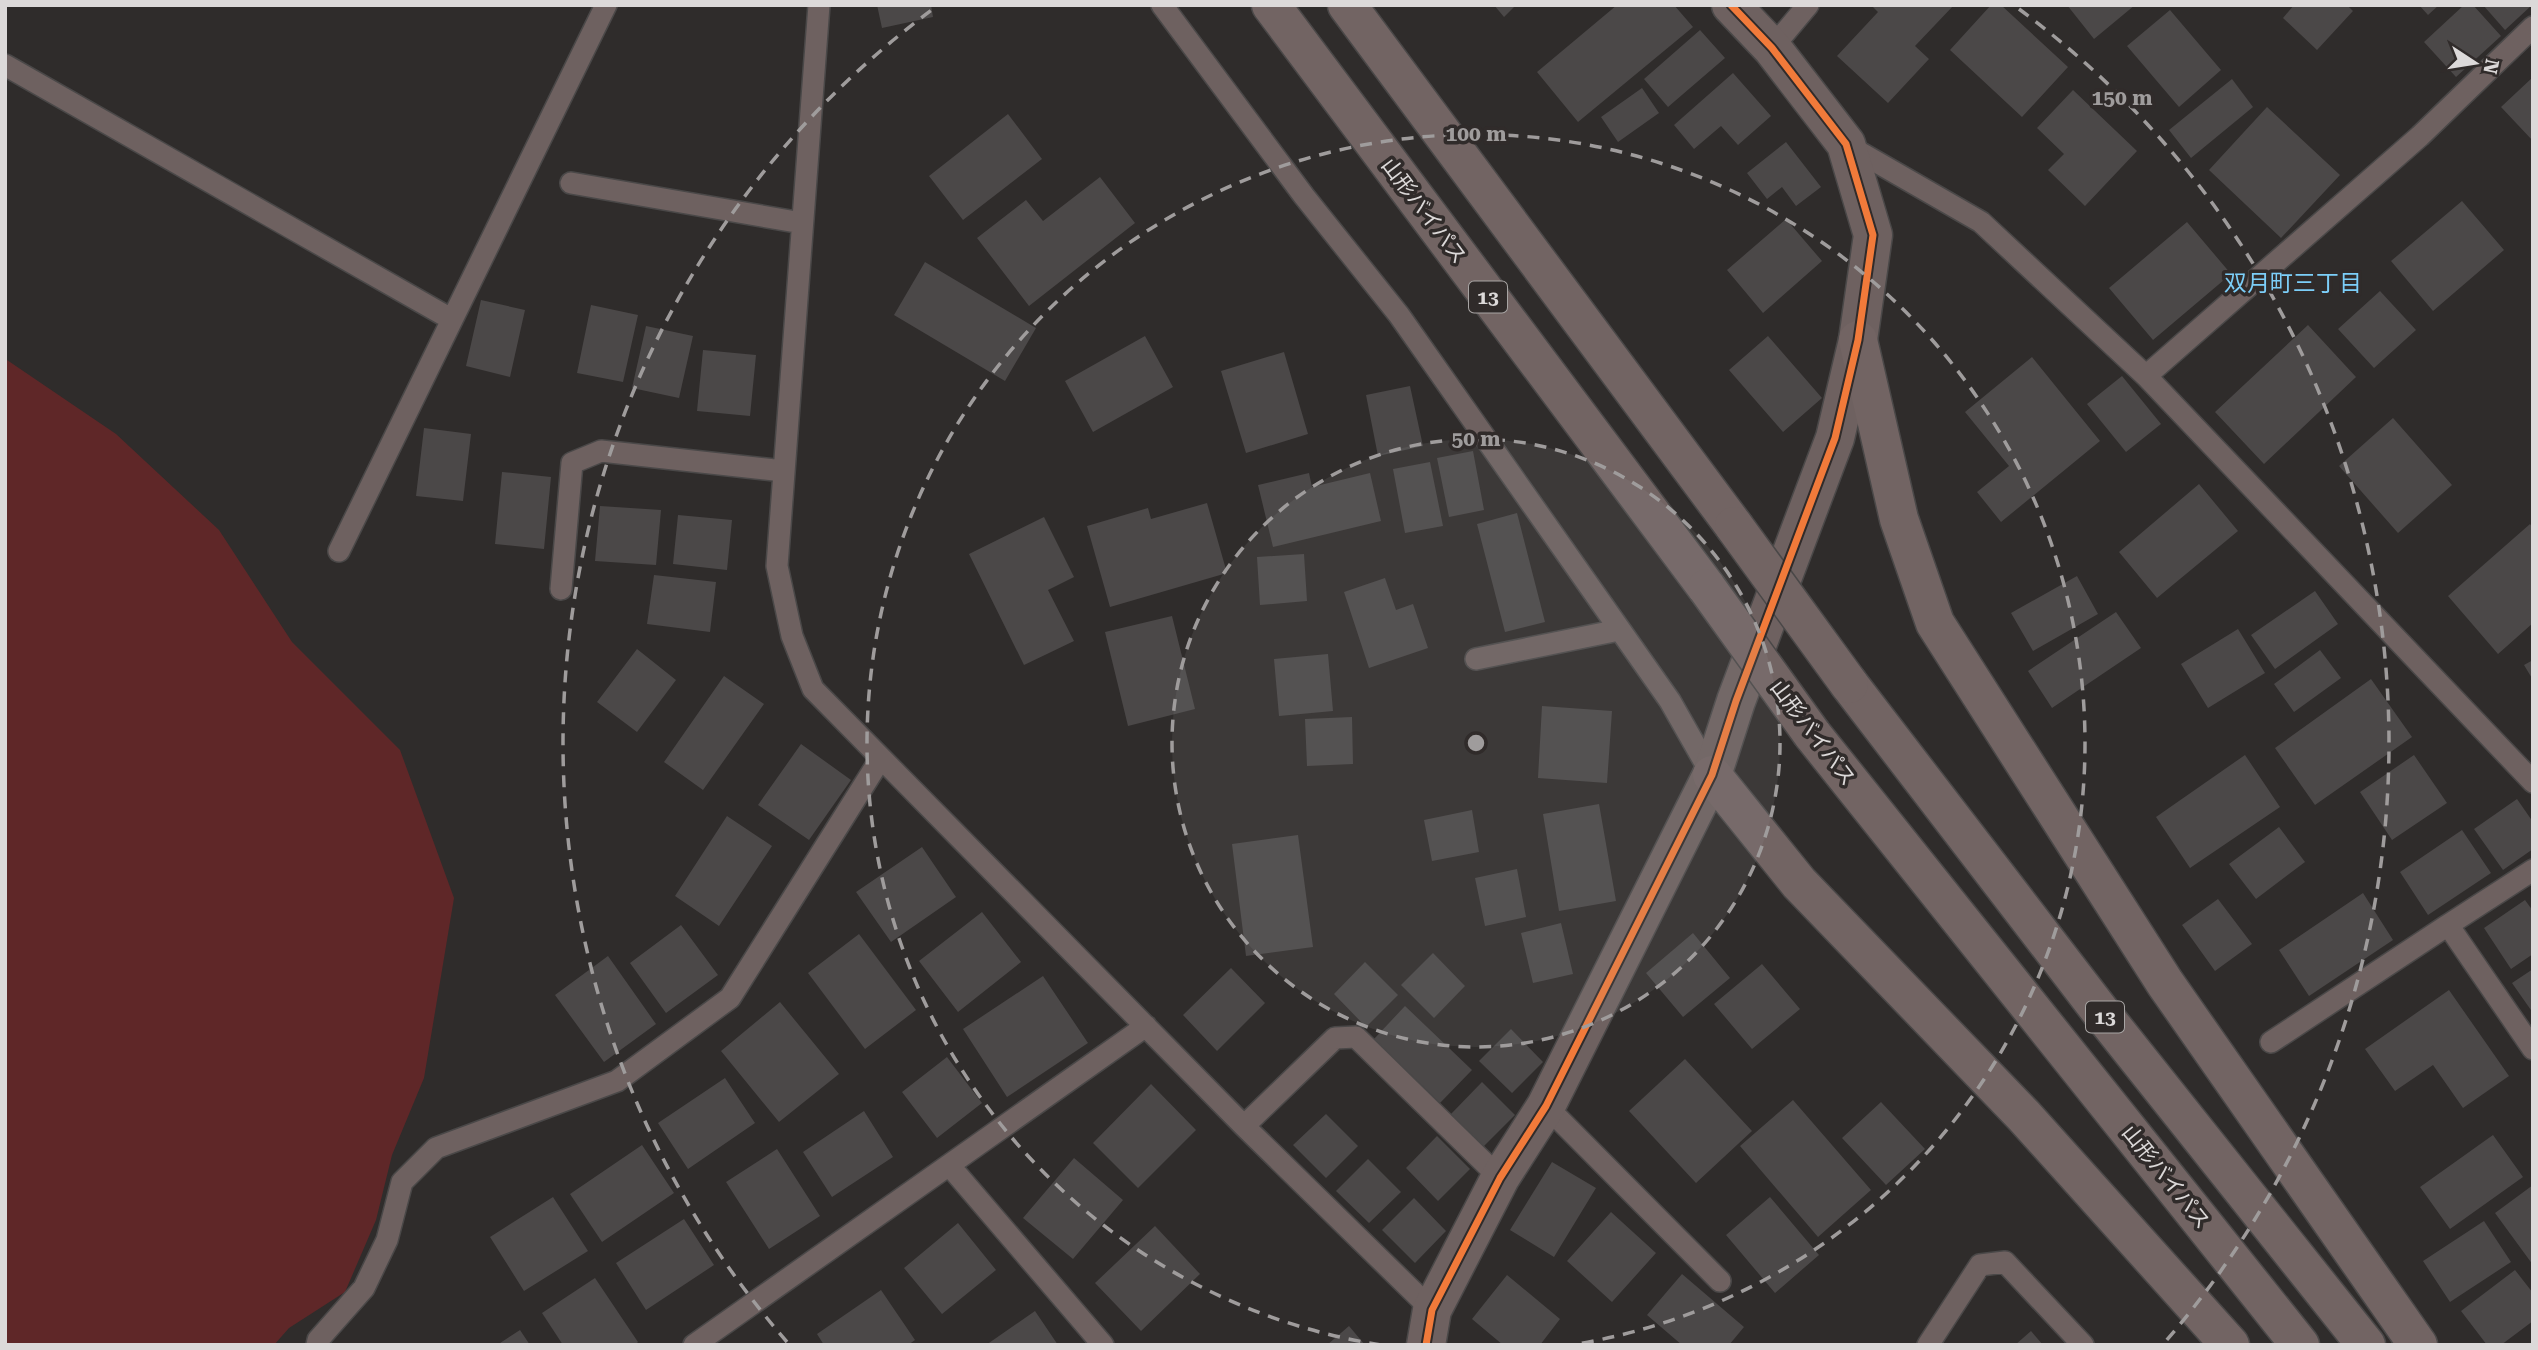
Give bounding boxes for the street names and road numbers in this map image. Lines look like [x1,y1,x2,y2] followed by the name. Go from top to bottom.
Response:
[1377,154,1471,268] street label: 山形バイパス
[1469,282,1507,312] road number: 13
[1766,676,1860,790] street label: 山形バイパス
[2086,1001,2124,1032] road number: 13
[2117,1121,2215,1233] street label: 山形バイパス

